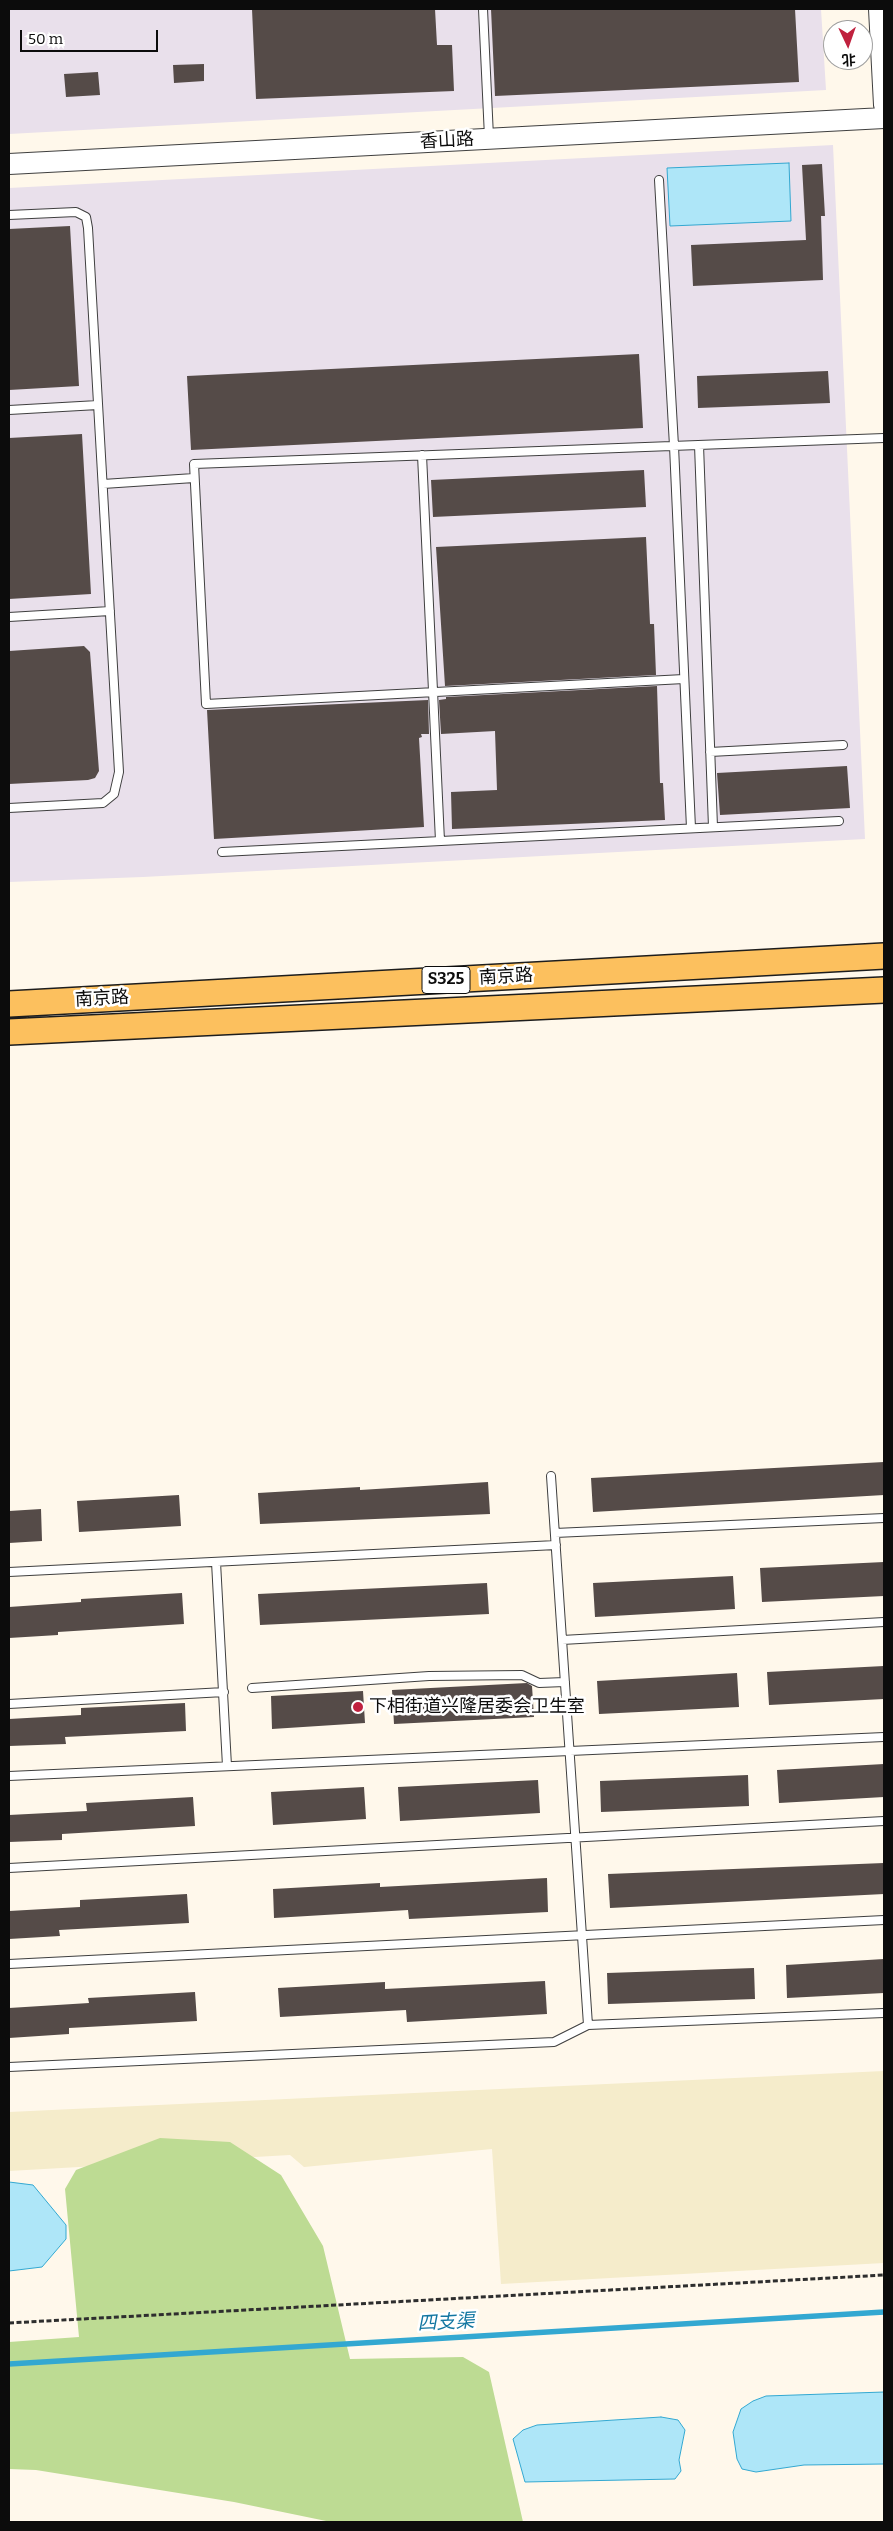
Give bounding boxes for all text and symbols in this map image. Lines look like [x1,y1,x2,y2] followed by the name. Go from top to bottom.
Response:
[22,20,160,52] scale bar
[823,20,873,70] north arrow
[28,30,63,48] text: 50 m
[841,51,856,68] text: 北
[419,129,475,153] street label: 香山路
[478,965,534,989] street label: 南京路
[422,966,470,994] road number: S325
[74,987,130,1011] street label: 南京路
[369,1696,585,1718] place label: 下相街道兴隆居委会卫生室
[351,1700,365,1714] marker: 下相街道兴隆居委会卫生室
[417,2310,475,2336] water label: 四支渠

